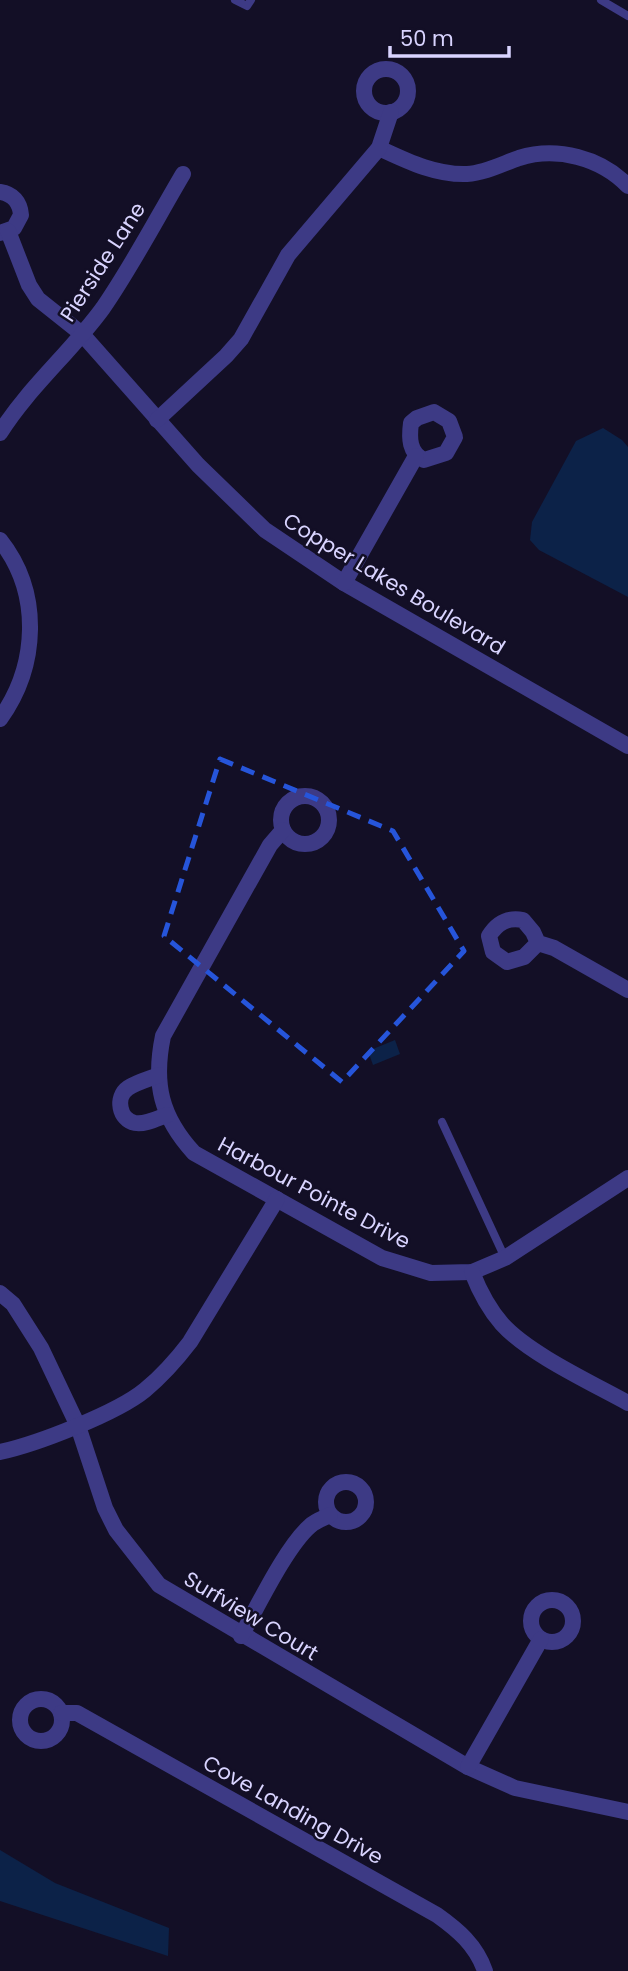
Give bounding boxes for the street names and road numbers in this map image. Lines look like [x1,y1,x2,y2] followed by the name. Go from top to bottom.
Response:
[53,196,152,327] street label: Pierside Lane
[278,506,511,661] street label: Copper Lakes Boulevard
[213,1129,416,1256] street label: Harbour Pointe Drive
[179,1564,324,1667] street label: Surfview Court
[198,1748,389,1871] street label: Cove Landing Drive

